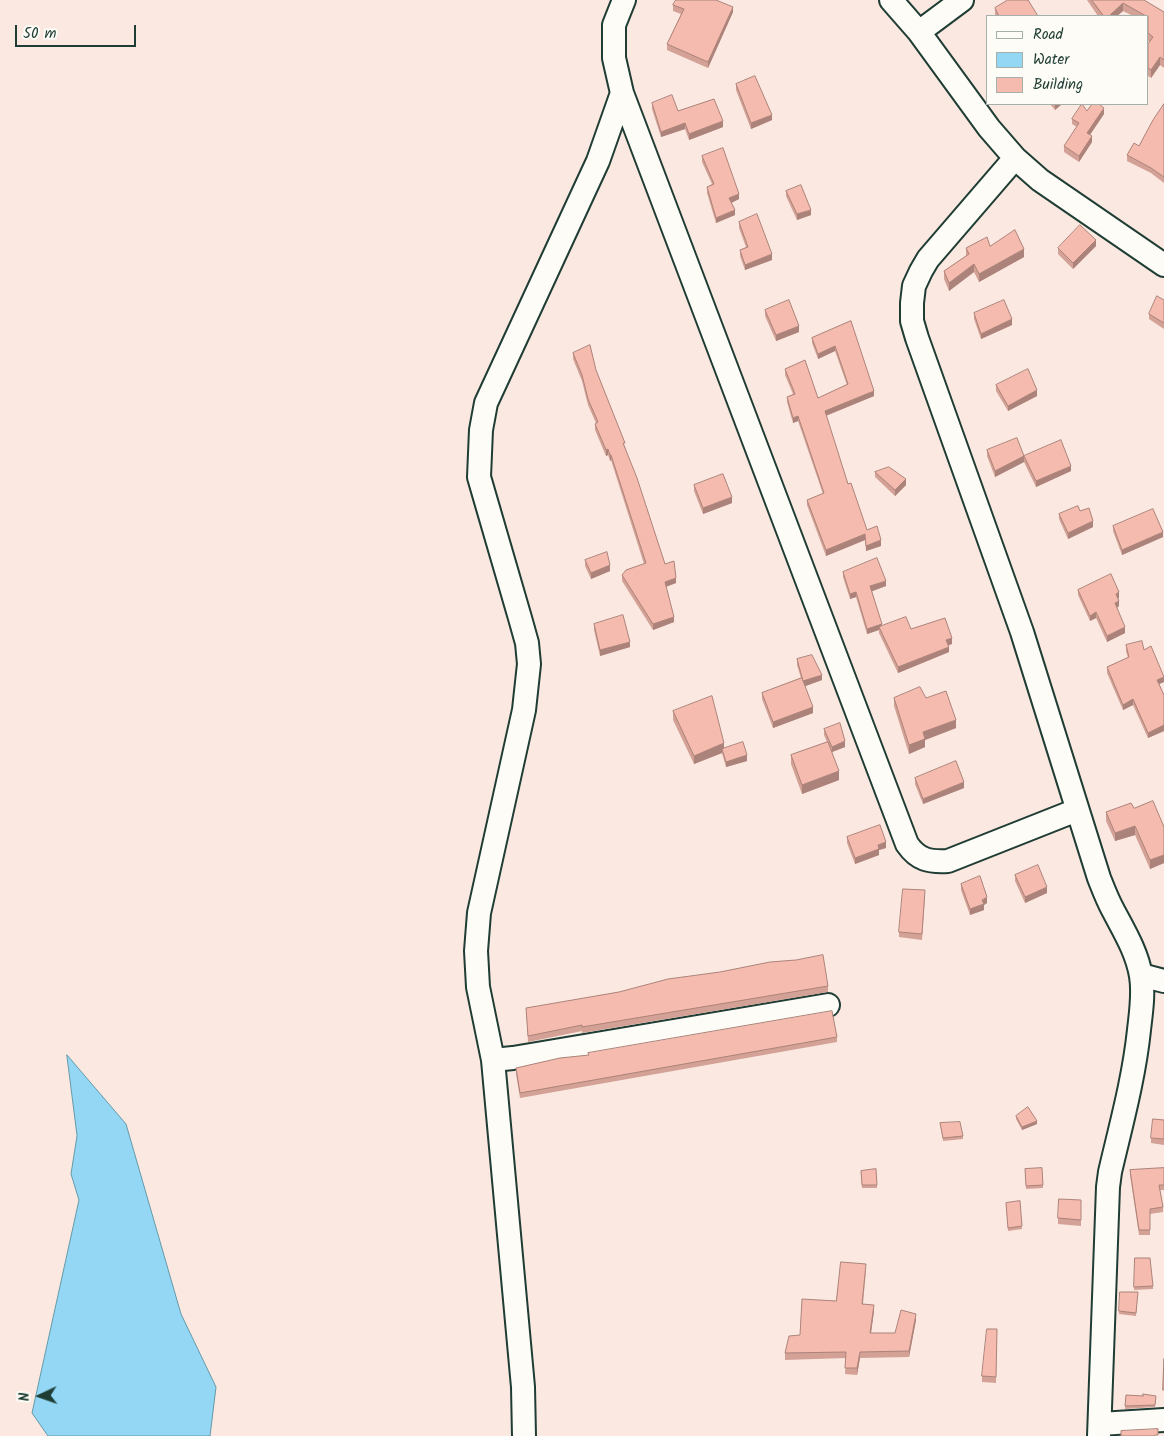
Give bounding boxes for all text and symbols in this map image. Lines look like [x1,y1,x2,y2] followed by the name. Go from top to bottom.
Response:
[18,15,139,47] scale bar
[986,15,1149,105] legend
[23,22,57,46] text: 50 m
[1033,23,1063,47] text: Road
[1033,48,1069,72] text: Water
[1033,73,1083,97] text: Building
[15,1371,65,1421] north arrow
[14,1392,36,1402] text: N

